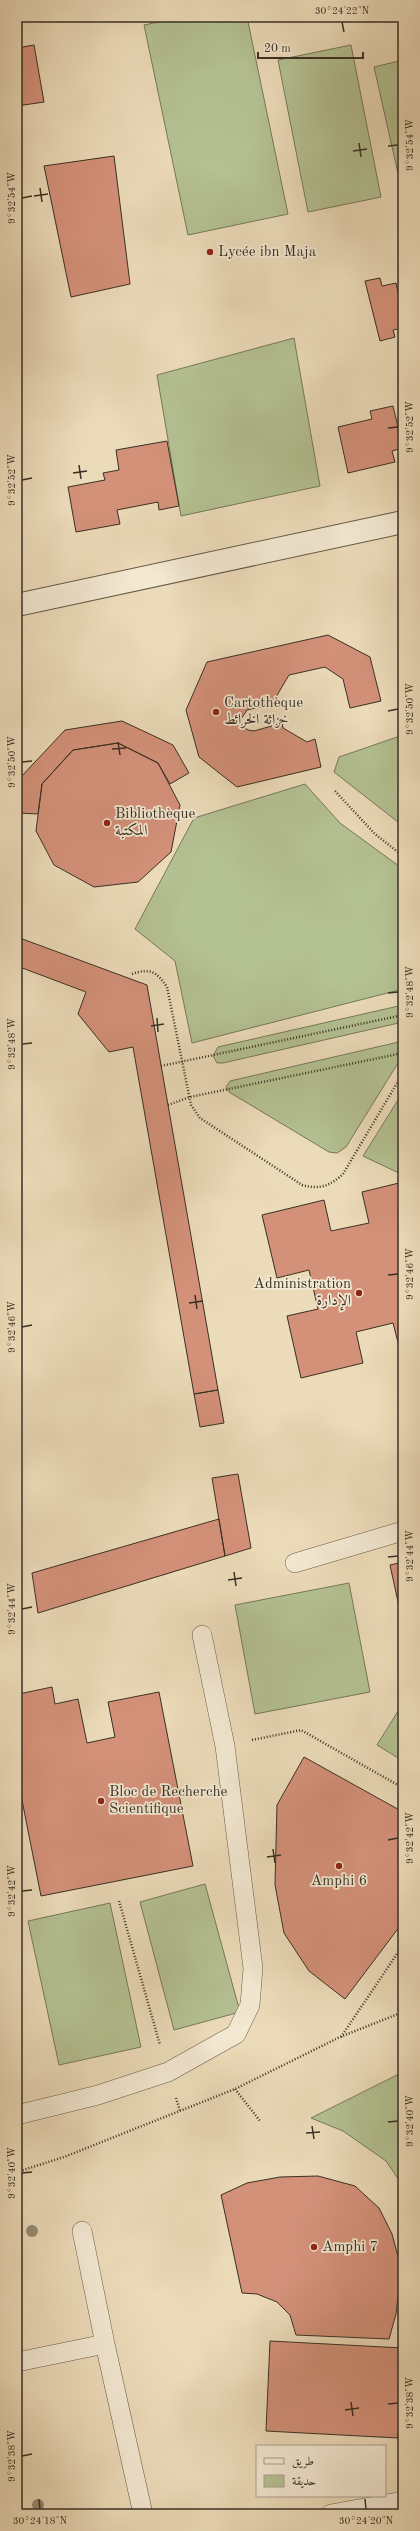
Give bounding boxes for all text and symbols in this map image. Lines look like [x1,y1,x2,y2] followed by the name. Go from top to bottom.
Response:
[315,6,370,16] text: 30°24'22"N
[258,34,363,60] scale bar
[264,43,291,55] text: 20 m
[405,119,415,171] text: 9°32'54"W
[7,172,17,224] text: 9°32'54"W
[218,245,317,260] place label: Lycée ibn Maja
[205,247,215,257] marker: Lycée ibn Maja
[405,401,415,453] text: 9°32'52"W
[7,454,17,506] text: 9°32'52"W
[405,683,415,735] text: 9°32'50"W
[224,696,303,729] place label: Cartothèque خزائة الخرائط
[211,707,221,717] marker: Cartothèque خزائة الخرائط
[7,736,17,788] text: 9°32'50"W
[115,807,195,839] place label: Bibliothèque المكتبة
[102,818,112,828] marker: Bibliothèque المكتبة
[405,966,415,1018] text: 9°32'48"W
[7,1018,17,1070] text: 9°32'48"W
[405,1248,415,1300] text: 9°32'46"W
[253,1277,351,1311] place label: Administration الإدارة
[354,1288,364,1298] marker: Administration الإدارة
[7,1301,17,1353] text: 9°32'46"W
[405,1530,415,1582] text: 9°32'44"W
[7,1583,17,1635] text: 9°32'44"W
[109,1785,228,1817] place label: Bloc de Recherche Scientifique
[96,1796,106,1806] marker: Bloc de Recherche Scientifique
[405,1812,415,1864] text: 9°32'42"W
[334,1861,344,1871] marker: Amphi 6
[7,1865,17,1917] text: 9°32'42"W
[311,1874,367,1889] place label: Amphi 6
[405,2095,415,2147] text: 9°32'40"W
[7,2147,17,2199] text: 9°32'40"W
[322,2240,378,2255] place label: Amphi 7
[309,2242,319,2252] marker: Amphi 7
[405,2377,415,2429] text: 9°32'38"W
[7,2430,17,2482] text: 9°32'38"W
[256,2445,386,2497] legend
[292,2456,314,2469] text: طريق
[292,2476,316,2489] text: حديقة
[13,2516,68,2526] text: 30°24'18"N
[339,2516,394,2526] text: 30°24'20"N

